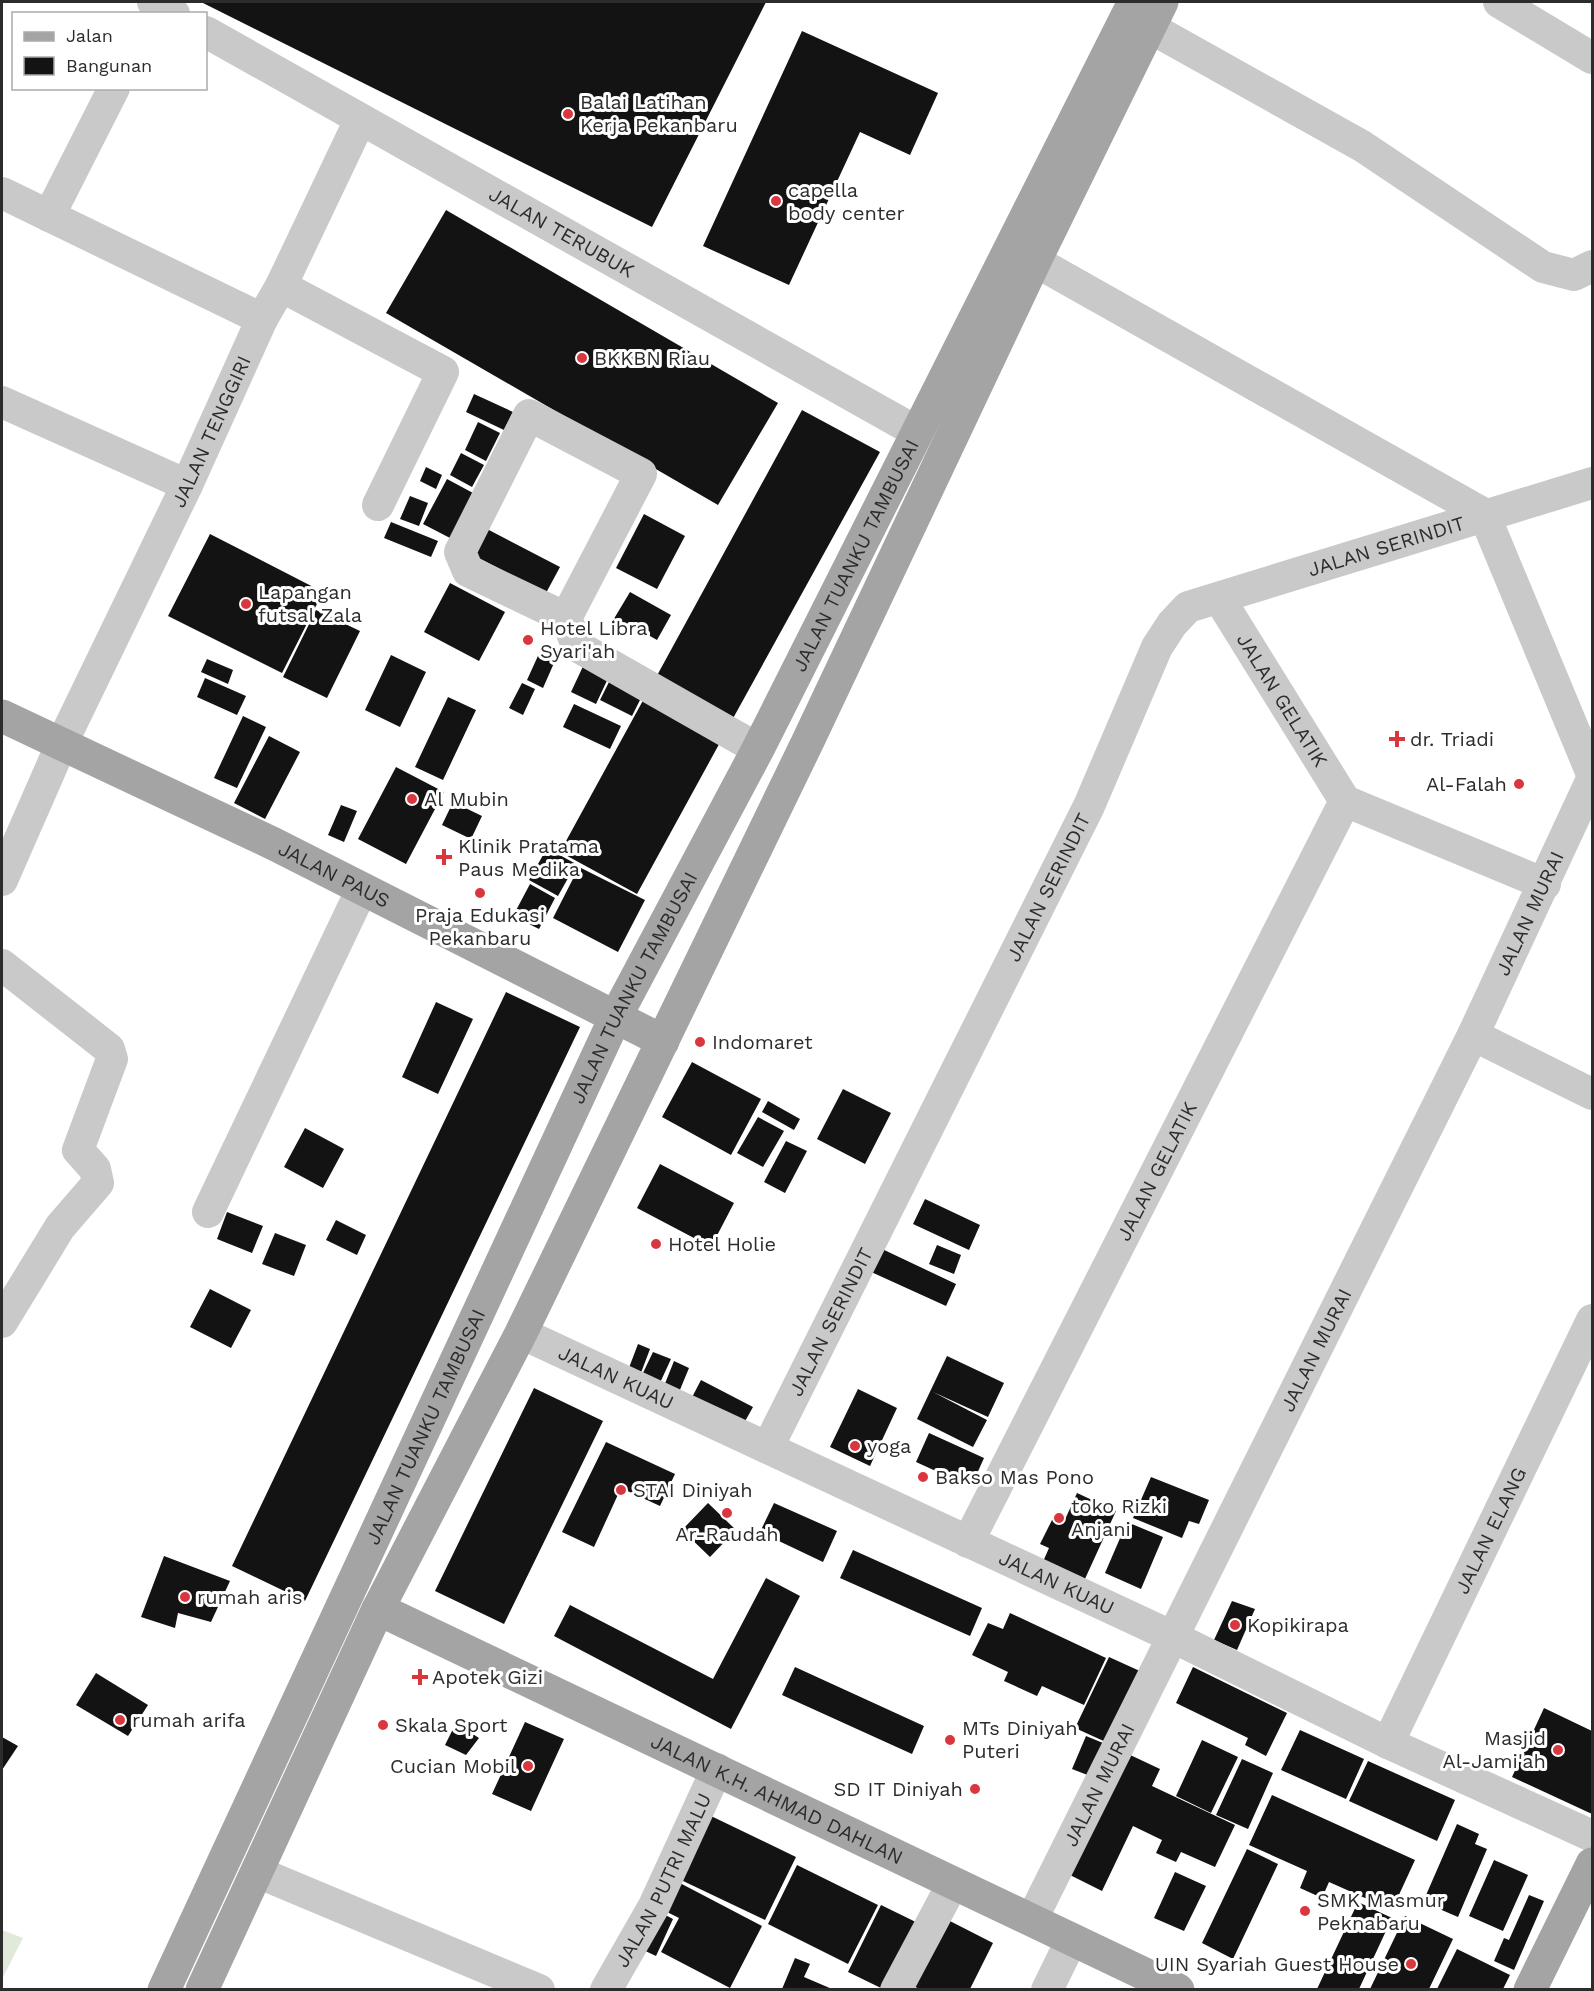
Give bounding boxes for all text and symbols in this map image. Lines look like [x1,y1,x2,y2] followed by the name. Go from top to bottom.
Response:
[12,12,207,90] legend
[66,25,113,46] text: Jalan
[66,55,152,76] text: Bangunan
[580,90,738,137] place label: Balai Latihan Kerja Pekanbaru
[561,107,575,121] marker: Balai Latihan Kerja Pekanbaru
[788,178,905,225] place label: capella body center
[485,182,638,282] street label: JALAN TERUBUK
[769,194,783,208] marker: capella body center
[594,346,710,370] place label: BKKBN Riau
[575,351,589,365] marker: BKKBN Riau
[166,352,256,511] street label: JALAN TENGGIRI
[787,435,924,676] street label: JALAN TUANKU TAMBUSAI
[1305,511,1468,581] street label: JALAN SERINDIT
[258,580,362,627] place label: Lapangan futsal Zala
[239,597,253,611] marker: Lapangan futsal Zala
[540,616,648,663] place label: Hotel Libra Syari'ah
[1232,629,1333,771] street label: JALAN GELATIK
[521,633,535,647] marker: Hotel Libra Syari'ah
[1410,727,1494,751] place label: dr. Triadi
[1388,730,1406,748] marker: dr. Triadi
[1426,772,1507,796] place label: Al-Falah
[1512,777,1526,791] marker: Al-Falah
[424,787,509,811] place label: Al Mubin
[405,792,419,806] marker: Al Mubin
[1001,809,1095,965] street label: JALAN SERINDIT
[458,834,599,881] place label: Klinik Pratama Paus Medika
[274,836,394,913] street label: JALAN PAUS
[1490,847,1569,979] street label: JALAN MURAI
[435,848,453,866] marker: Klinik Pratama Paus Medika
[565,868,703,1107] street label: JALAN TUANKU TAMBUSAI
[473,886,487,900] marker: Praja Edukasi Pekanbaru
[415,903,545,950] place label: Praja Edukasi Pekanbaru
[712,1030,813,1054] place label: Indomaret
[693,1035,707,1049] marker: Indomaret
[1111,1098,1202,1245] street label: JALAN GELATIK
[668,1232,776,1256] place label: Hotel Holie
[649,1237,663,1251] marker: Hotel Holie
[784,1244,878,1400] street label: JALAN SERINDIT
[1275,1284,1357,1415] street label: JALAN MURAI
[360,1305,490,1548] street label: JALAN TUANKU TAMBUSAI
[555,1340,678,1415] street label: JALAN KUAU
[867,1434,911,1458] place label: yoga
[848,1439,862,1453] marker: yoga
[1450,1463,1531,1598] street label: JALAN ELANG
[935,1465,1094,1489] place label: Bakso Mas Pono
[916,1470,930,1484] marker: Bakso Mas Pono
[633,1478,753,1502] place label: STAI Diniyah
[614,1483,628,1497] marker: STAI Diniyah
[1071,1494,1167,1541] place label: toko Rizki Anjani
[720,1506,734,1520] marker: Ar-Raudah
[1052,1511,1066,1525] marker: toko Rizki Anjani
[675,1522,779,1546] place label: Ar-Raudah
[995,1546,1118,1620] street label: JALAN KUAU
[197,1585,302,1609] place label: rumah aris
[178,1590,192,1604] marker: rumah aris
[1247,1613,1349,1637] place label: Kopikirapa
[1228,1618,1242,1632] marker: Kopikirapa
[432,1665,543,1689] place label: Apotek Gizi
[413,1670,427,1684] marker: Apotek Gizi
[132,1708,245,1732] place label: rumah arifa
[113,1713,127,1727] marker: rumah arifa
[395,1713,508,1737] place label: Skala Sport
[962,1716,1078,1763] place label: MTs Diniyah Puteri
[376,1718,390,1732] marker: Skala Sport
[1058,1719,1140,1850] street label: JALAN MURAI
[1443,1726,1546,1773] place label: Masjid Al-Jami'ah
[647,1729,907,1869] street label: JALAN K.H. AHMAD DAHLAN
[943,1733,957,1747] marker: MTs Diniyah Puteri
[1551,1743,1565,1757] marker: Masjid Al-Jami'ah
[390,1754,516,1778] place label: Cucian Mobil
[521,1759,535,1773] marker: Cucian Mobil
[834,1777,963,1801] place label: SD IT Diniyah
[968,1782,982,1796] marker: SD IT Diniyah
[610,1789,716,1971] street label: JALAN PUTRI MALU
[1317,1888,1445,1935] place label: SMK Masmur Peknabaru
[1298,1904,1312,1918] marker: SMK Masmur Peknabaru
[1155,1952,1399,1976] place label: UIN Syariah Guest House
[1404,1957,1418,1971] marker: UIN Syariah Guest House

